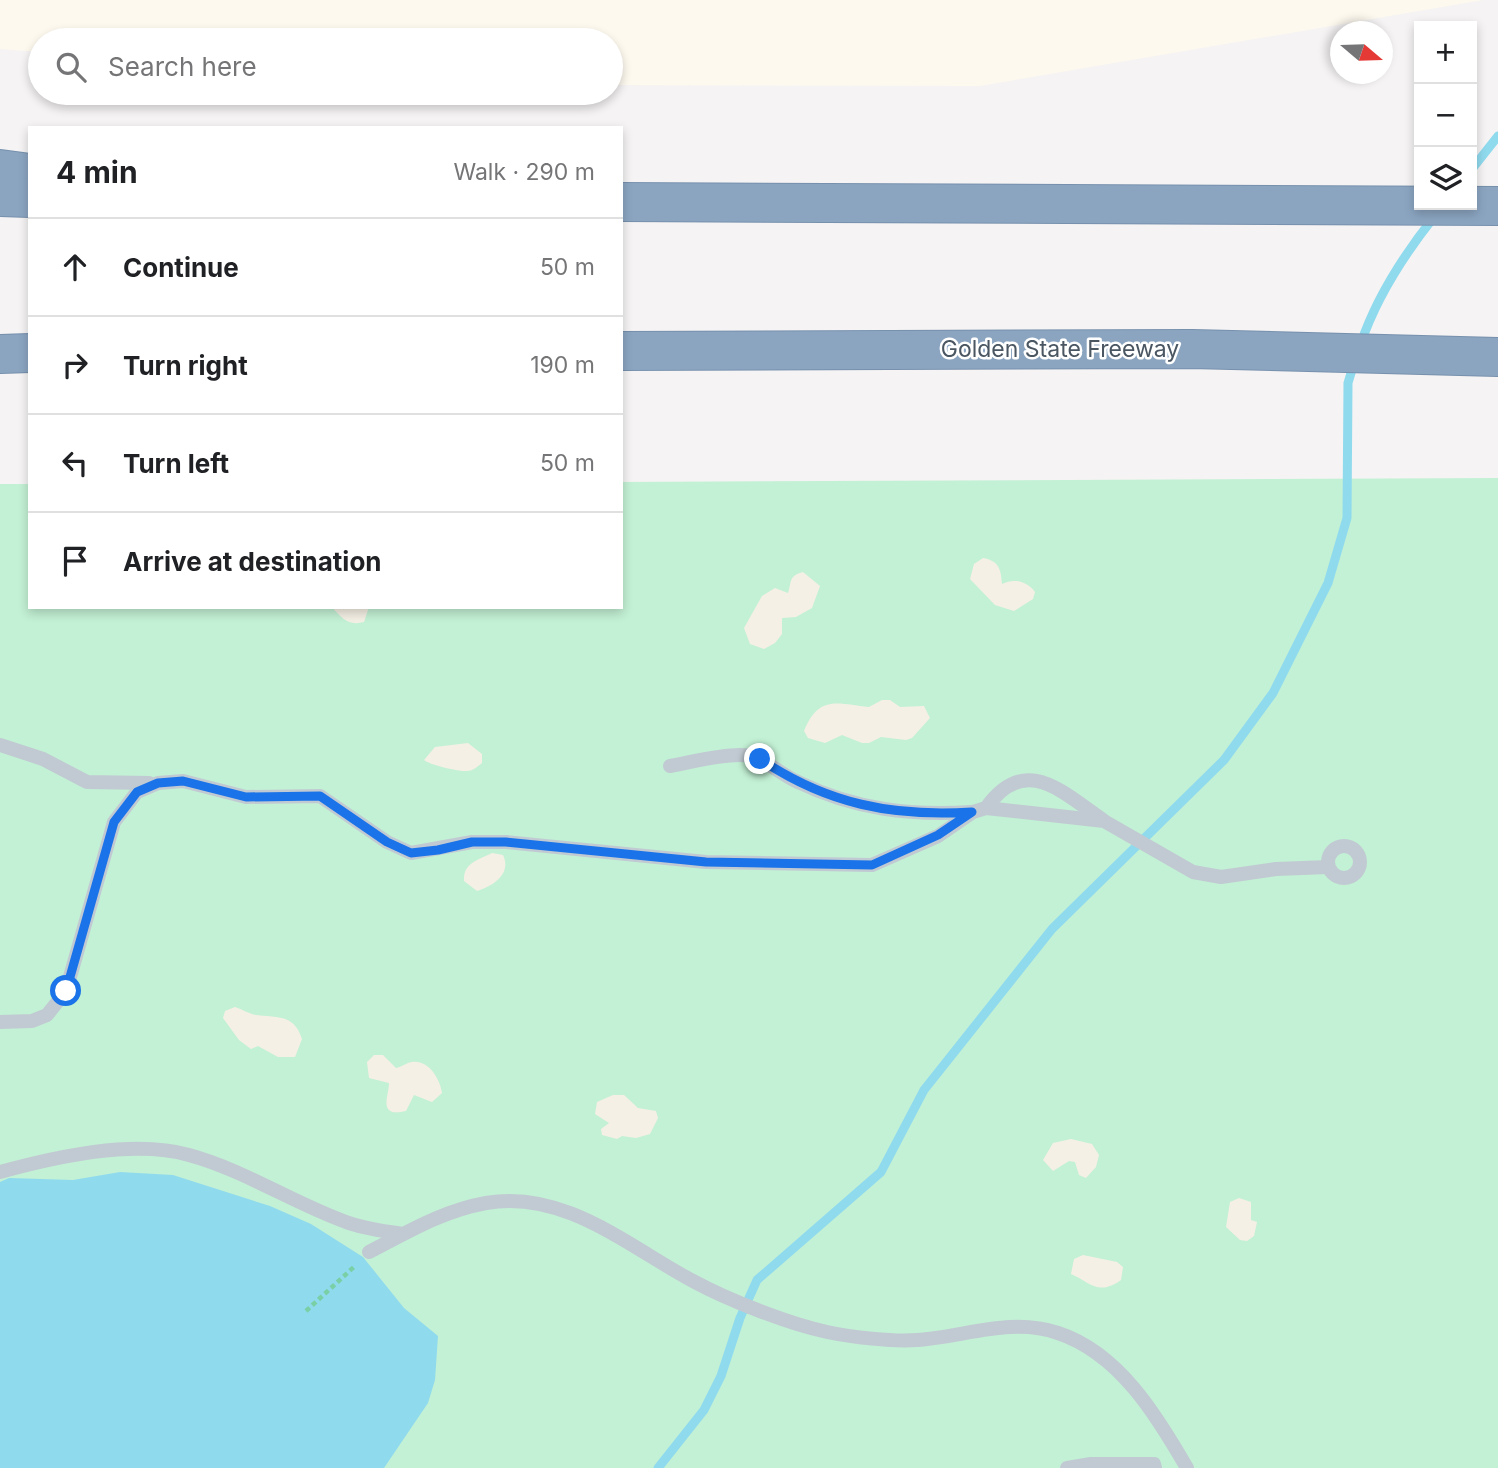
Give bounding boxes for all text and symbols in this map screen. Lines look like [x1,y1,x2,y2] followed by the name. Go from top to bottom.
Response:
[1330,21,1393,84] north arrow
[1414,21,1477,210] map controls
[1414,21,1477,84] button: +
[28,28,623,105] search box
[52,48,90,86] icon: search
[108,51,257,82] text: Search here
[1414,84,1477,147] button: −
[1414,147,1477,210] button: layers
[56,154,138,190] text: 4 min
[453,158,595,186] text: Walk · 290 m
[56,248,94,286] icon: ahead
[123,252,239,283] text: Continue
[540,253,595,281] text: 50 m
[941,335,1179,363] street label: Golden State Freeway
[56,346,94,384] icon: right
[123,350,248,381] text: Turn right
[530,351,595,379] text: 190 m
[56,444,94,482] icon: left
[123,448,229,479] text: Turn left
[540,449,595,477] text: 50 m
[56,542,94,580] icon: arrive
[123,546,382,577] text: Arrive at destination
[744,743,775,774] route end
[50,975,81,1006] route start

